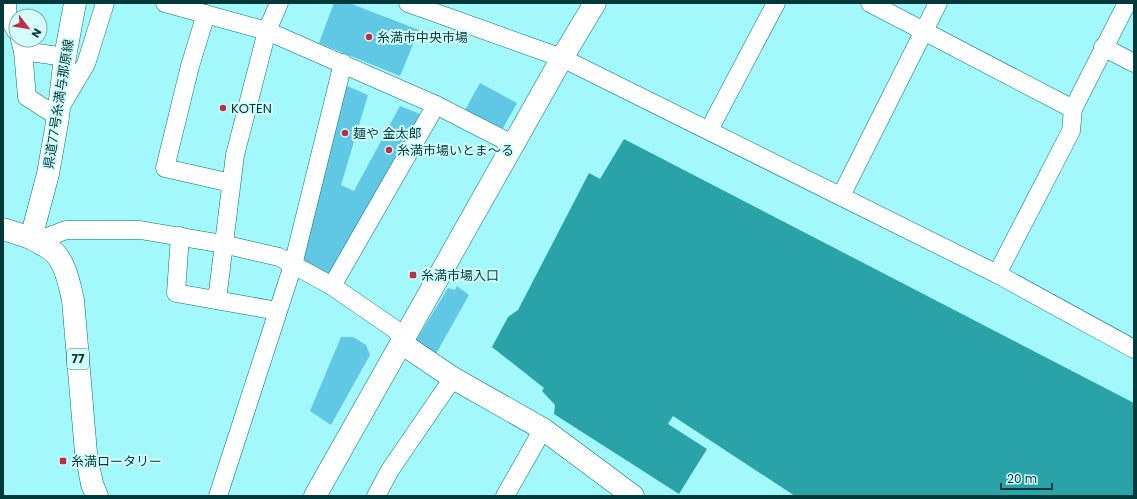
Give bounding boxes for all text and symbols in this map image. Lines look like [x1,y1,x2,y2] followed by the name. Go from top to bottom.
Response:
[8,8,48,48] north arrow
[28,25,46,41] text: N
[377,28,468,47] place label: 糸満市中央市場
[364,32,374,42] marker: 糸満市中央市場
[39,38,78,170] street label: 県道77号糸満与那原線
[231,99,272,118] place label: KOTEN
[218,103,228,113] marker: KOTEN
[353,124,421,143] place label: 麺や 金太郎
[340,128,350,138] marker: 麺や 金太郎
[397,141,514,160] place label: 糸満市場いとま～る
[384,145,394,155] marker: 糸満市場いとま～る
[421,266,499,285] place label: 糸満市場入口
[408,270,418,280] marker: 糸満市場入口
[67,349,89,369] road number: 77
[71,452,162,471] place label: 糸満ロータリー
[58,456,68,466] marker: 糸満ロータリー
[1001,465,1052,491] scale bar
[1007,470,1037,487] text: 20 m

